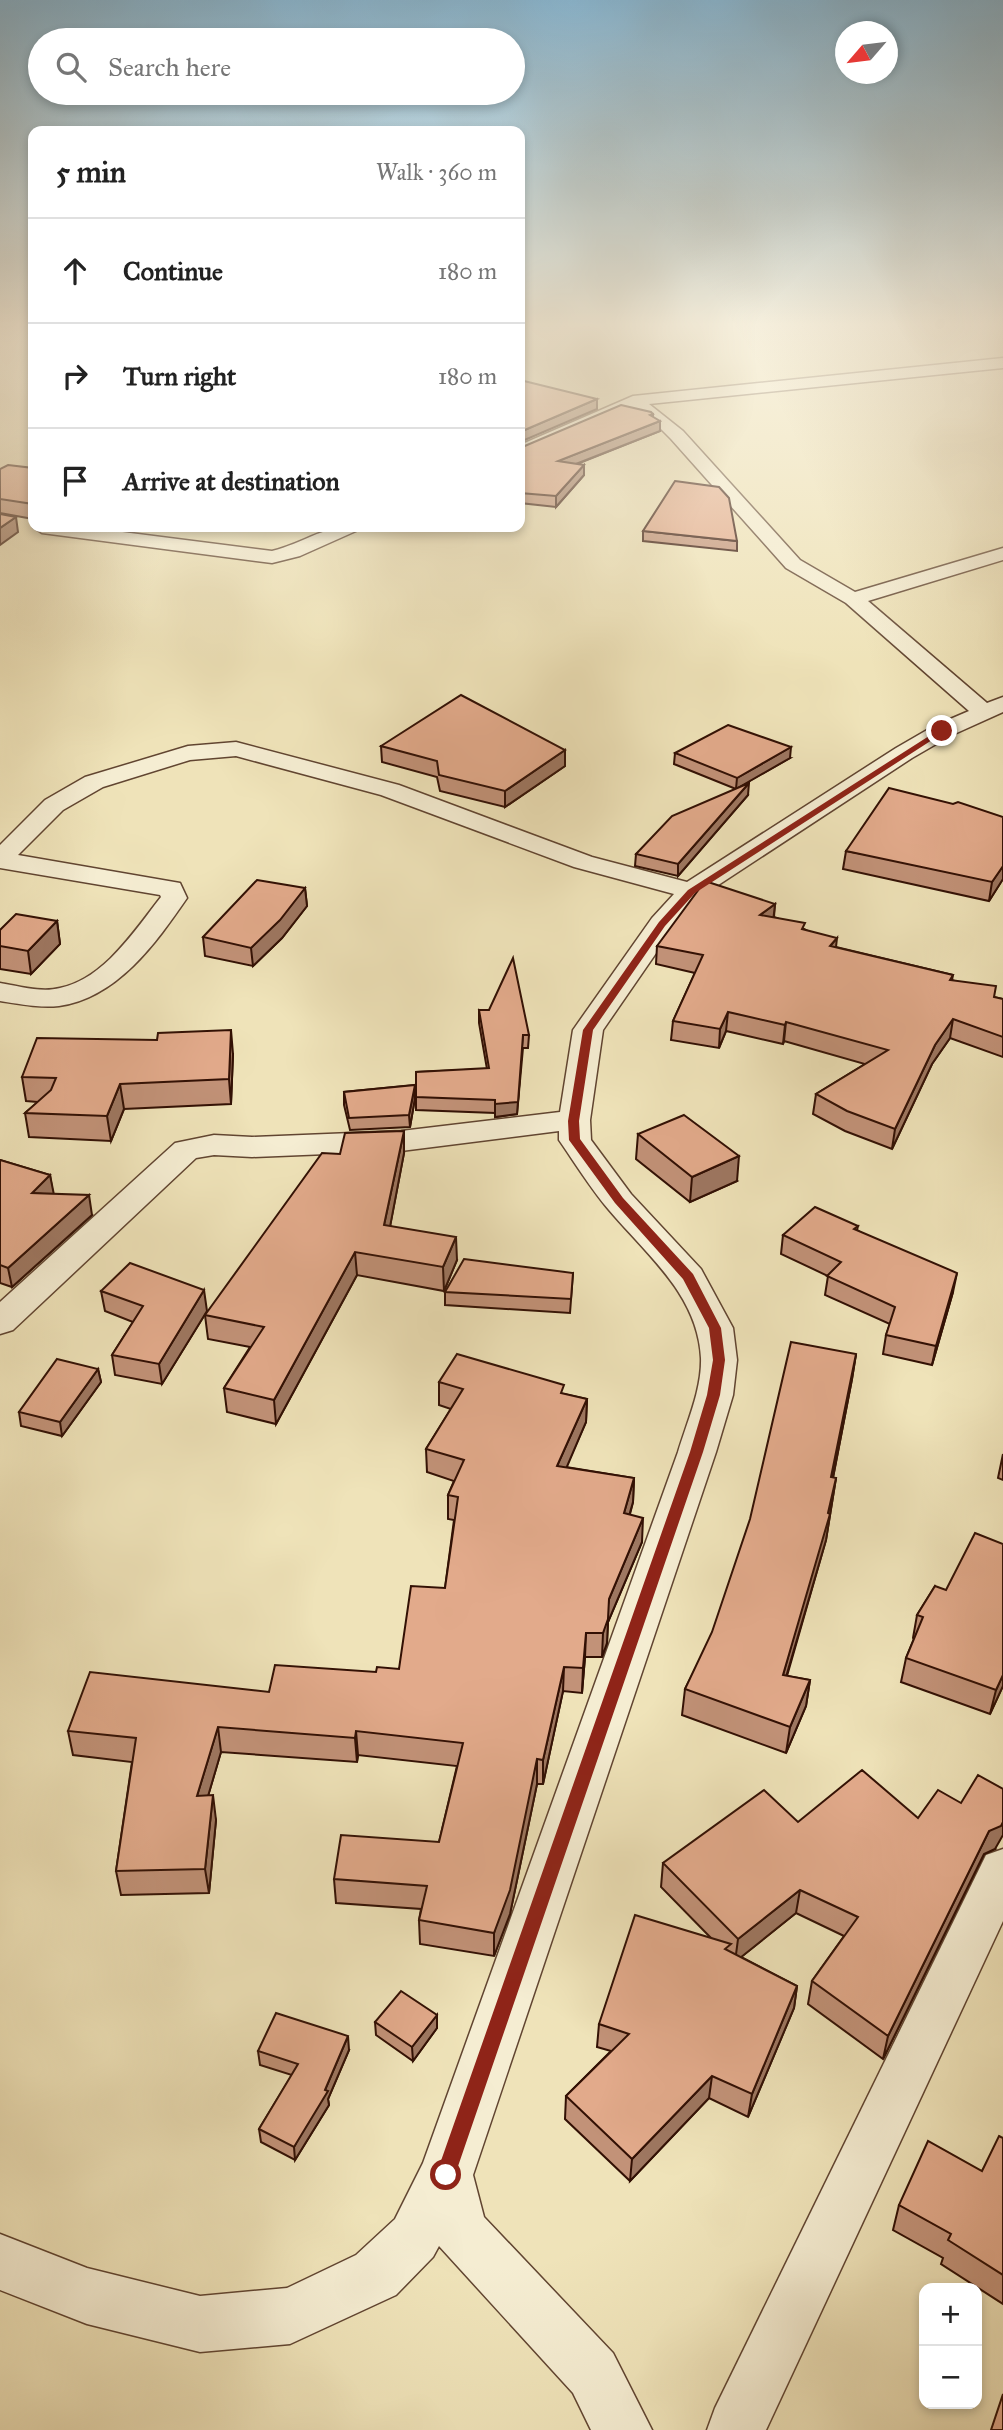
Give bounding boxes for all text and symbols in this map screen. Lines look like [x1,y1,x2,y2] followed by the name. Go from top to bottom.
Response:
[835,21,898,84] north arrow
[28,28,525,105] search box
[52,48,90,86] icon: search
[108,51,231,83] text: Search here
[56,154,126,190] text: 5 min
[376,158,497,186] text: Walk · 360 m
[56,252,94,290] icon: ahead
[123,255,223,287] text: Continue
[438,257,497,285] text: 180 m
[56,357,94,395] icon: right
[123,360,236,392] text: Turn right
[438,362,497,390] text: 180 m
[56,462,94,500] icon: arrive
[123,465,340,497] text: Arrive at destination
[926,715,957,746] route end
[430,2159,461,2190] route start
[919,2283,982,2409] map controls
[919,2283,982,2346] button: +
[919,2346,982,2409] button: −

